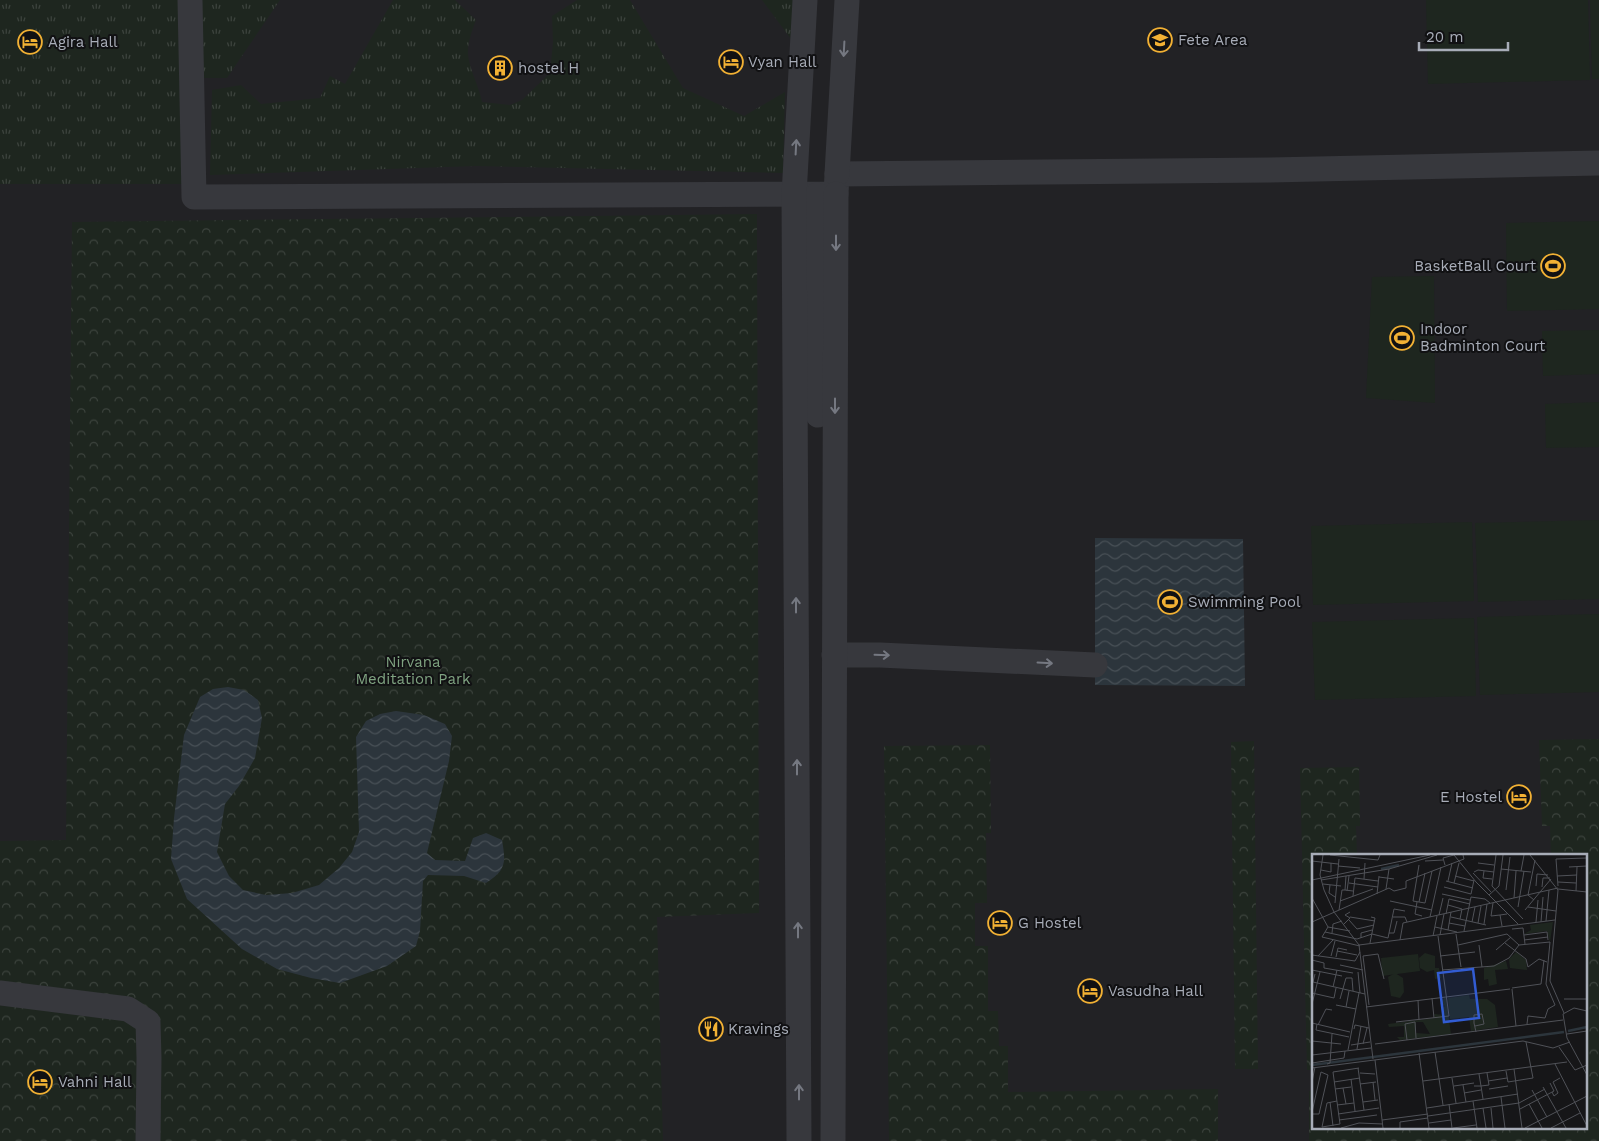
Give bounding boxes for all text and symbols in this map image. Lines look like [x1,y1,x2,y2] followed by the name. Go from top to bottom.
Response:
[1419,20,1508,52] scale bar
[1147,27,1173,53] school or university icon: Fete Area
[1426,28,1464,46] text: 20 m
[17,29,43,55] hotel icon: Agira Hall
[1178,31,1248,49] place label: Fete Area
[48,33,118,51] place label: Agira Hall
[839,40,848,56] one-way arrow
[718,49,744,75] hotel icon: Vyan Hall
[748,53,817,71] place label: Vyan Hall
[487,55,513,81] building icon: hostel H
[518,59,579,77] place label: hostel H
[792,139,801,155] one-way arrow
[831,234,841,251] one-way arrow
[1540,253,1566,279] sports icon: BasketBall Court
[1414,257,1537,275] place label: BasketBall Court
[1420,320,1546,355] place label: Indoor Badminton Court
[1389,325,1415,351] sports icon: Indoor Badminton Court
[830,397,840,413] one-way arrow
[1157,589,1183,615] sports icon: Swimming Pool
[1188,593,1301,611] place label: Swimming Pool
[791,597,801,614] one-way arrow
[874,651,890,660] one-way arrow
[355,653,471,688] park label: Nirvana Meditation Park
[1036,658,1052,667] one-way arrow
[792,760,802,776] one-way arrow
[1506,784,1532,810] hotel icon: E Hostel
[1440,788,1502,806] place label: E Hostel
[1312,854,1586,1128] inset map
[987,910,1013,936] hotel icon: G Hostel
[1018,914,1082,932] place label: G Hostel
[793,922,803,938] one-way arrow
[1077,978,1103,1004] hotel icon: Vasudha Hall
[1108,982,1203,1000] place label: Vasudha Hall
[698,1016,724,1042] restaurant icon: Kravings
[728,1020,789,1038] place label: Kravings
[27,1069,53,1095] hotel icon: Vahni Hall
[58,1073,132,1091] place label: Vahni Hall
[794,1085,804,1101] one-way arrow

